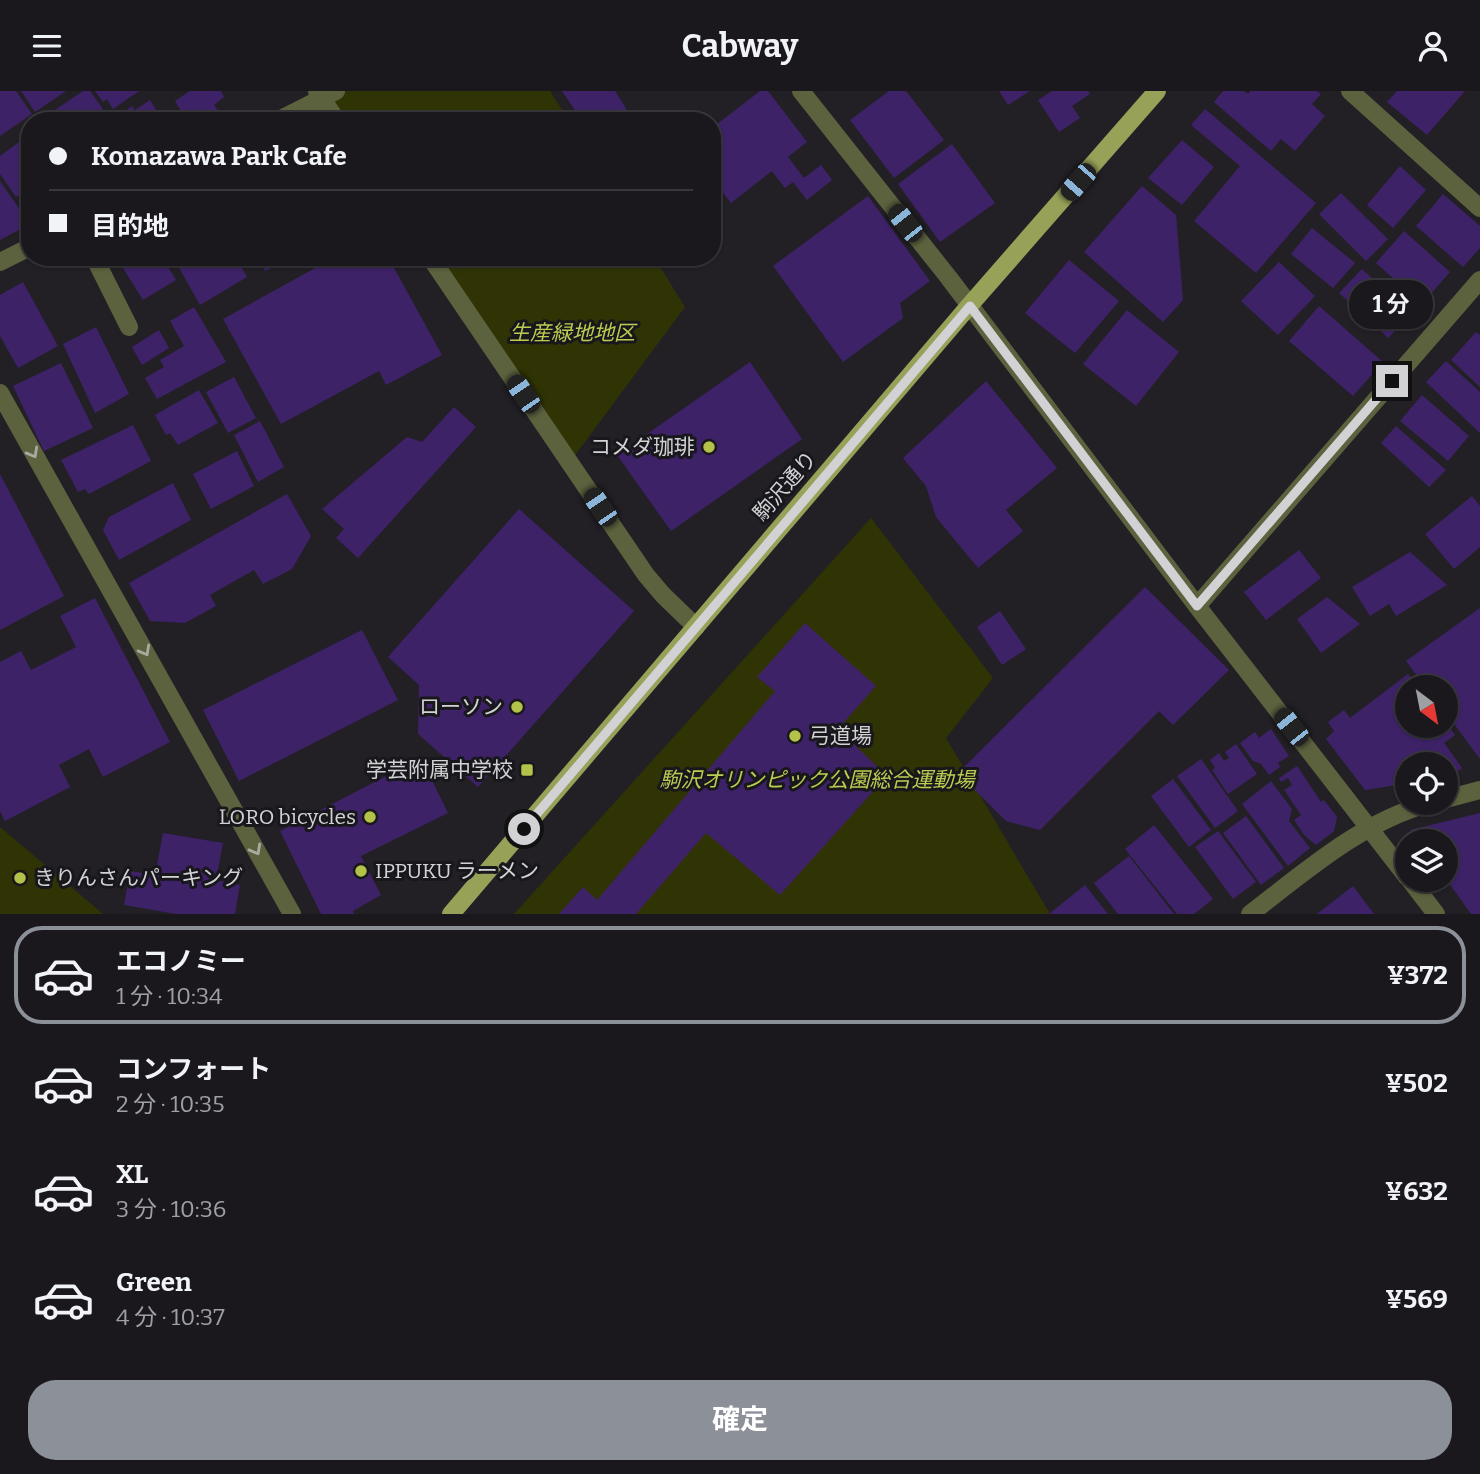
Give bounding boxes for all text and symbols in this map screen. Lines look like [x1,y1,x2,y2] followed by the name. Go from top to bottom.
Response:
[28,27,66,65] icon: menu
[682,27,798,65] text: Cabway
[1414,27,1452,65] icon: person
[91,141,347,172] text: Komazawa Park Cafe
[1057,159,1100,205] car
[884,200,927,246] car
[91,211,169,242] text: 目的地
[1350,279,1434,329] callout: 1 分
[1372,290,1410,318] text: 1 分
[509,320,638,346] park label: 生産緑地地区
[1376,365,1408,397] route end
[503,371,544,417] car
[590,434,695,460] place label: コメダ珈琲
[701,439,717,455] marker: コメダ珈琲
[25,445,38,458] one-way arrow
[748,446,822,526] street label: 駒沢通り
[580,484,621,530] car
[137,644,150,657] one-way arrow
[1395,675,1458,739] north arrow
[1395,675,1458,892] map controls
[419,694,503,720] place label: ローソン
[509,699,525,715] marker: ローソン
[1270,704,1313,750] car
[809,723,872,749] place label: 弓道場
[787,728,803,744] marker: 弓道場
[1395,752,1458,815] button: locate
[366,757,513,783] place label: 学芸附属中学校
[519,762,535,778] marker: 学芸附属中学校
[660,767,976,793] park label: 駒沢オリンピック公園総合運動場
[219,804,356,830] place label: LORO bicycles
[362,809,378,825] marker: LORO bicycles
[508,813,540,845] route start
[1395,829,1458,892] button: layers
[248,842,261,855] one-way arrow
[375,858,539,884] place label: IPPUKU ラーメン
[353,863,369,879] marker: IPPUKU ラーメン
[34,865,243,891] place label: きりんさんパーキング
[12,870,28,886] marker: きりんさんパーキング
[32,944,95,1007] icon: car
[116,946,246,977] text: エコノミー
[1387,960,1448,991] text: ¥372
[116,982,222,1010] text: 1 分 · 10:34
[32,1052,95,1115] icon: car
[116,1054,271,1085] text: コンフォート
[1385,1068,1448,1099] text: ¥502
[116,1090,225,1118] text: 2 分 · 10:35
[116,1159,148,1190] text: XL
[32,1160,95,1223] icon: car
[1385,1176,1448,1207] text: ¥632
[116,1195,226,1223] text: 3 分 · 10:36
[116,1267,192,1298] text: Green
[32,1268,95,1331] icon: car
[1385,1284,1448,1315] text: ¥569
[116,1303,225,1331] text: 4 分 · 10:37
[28,1380,1452,1460] button: 確定

